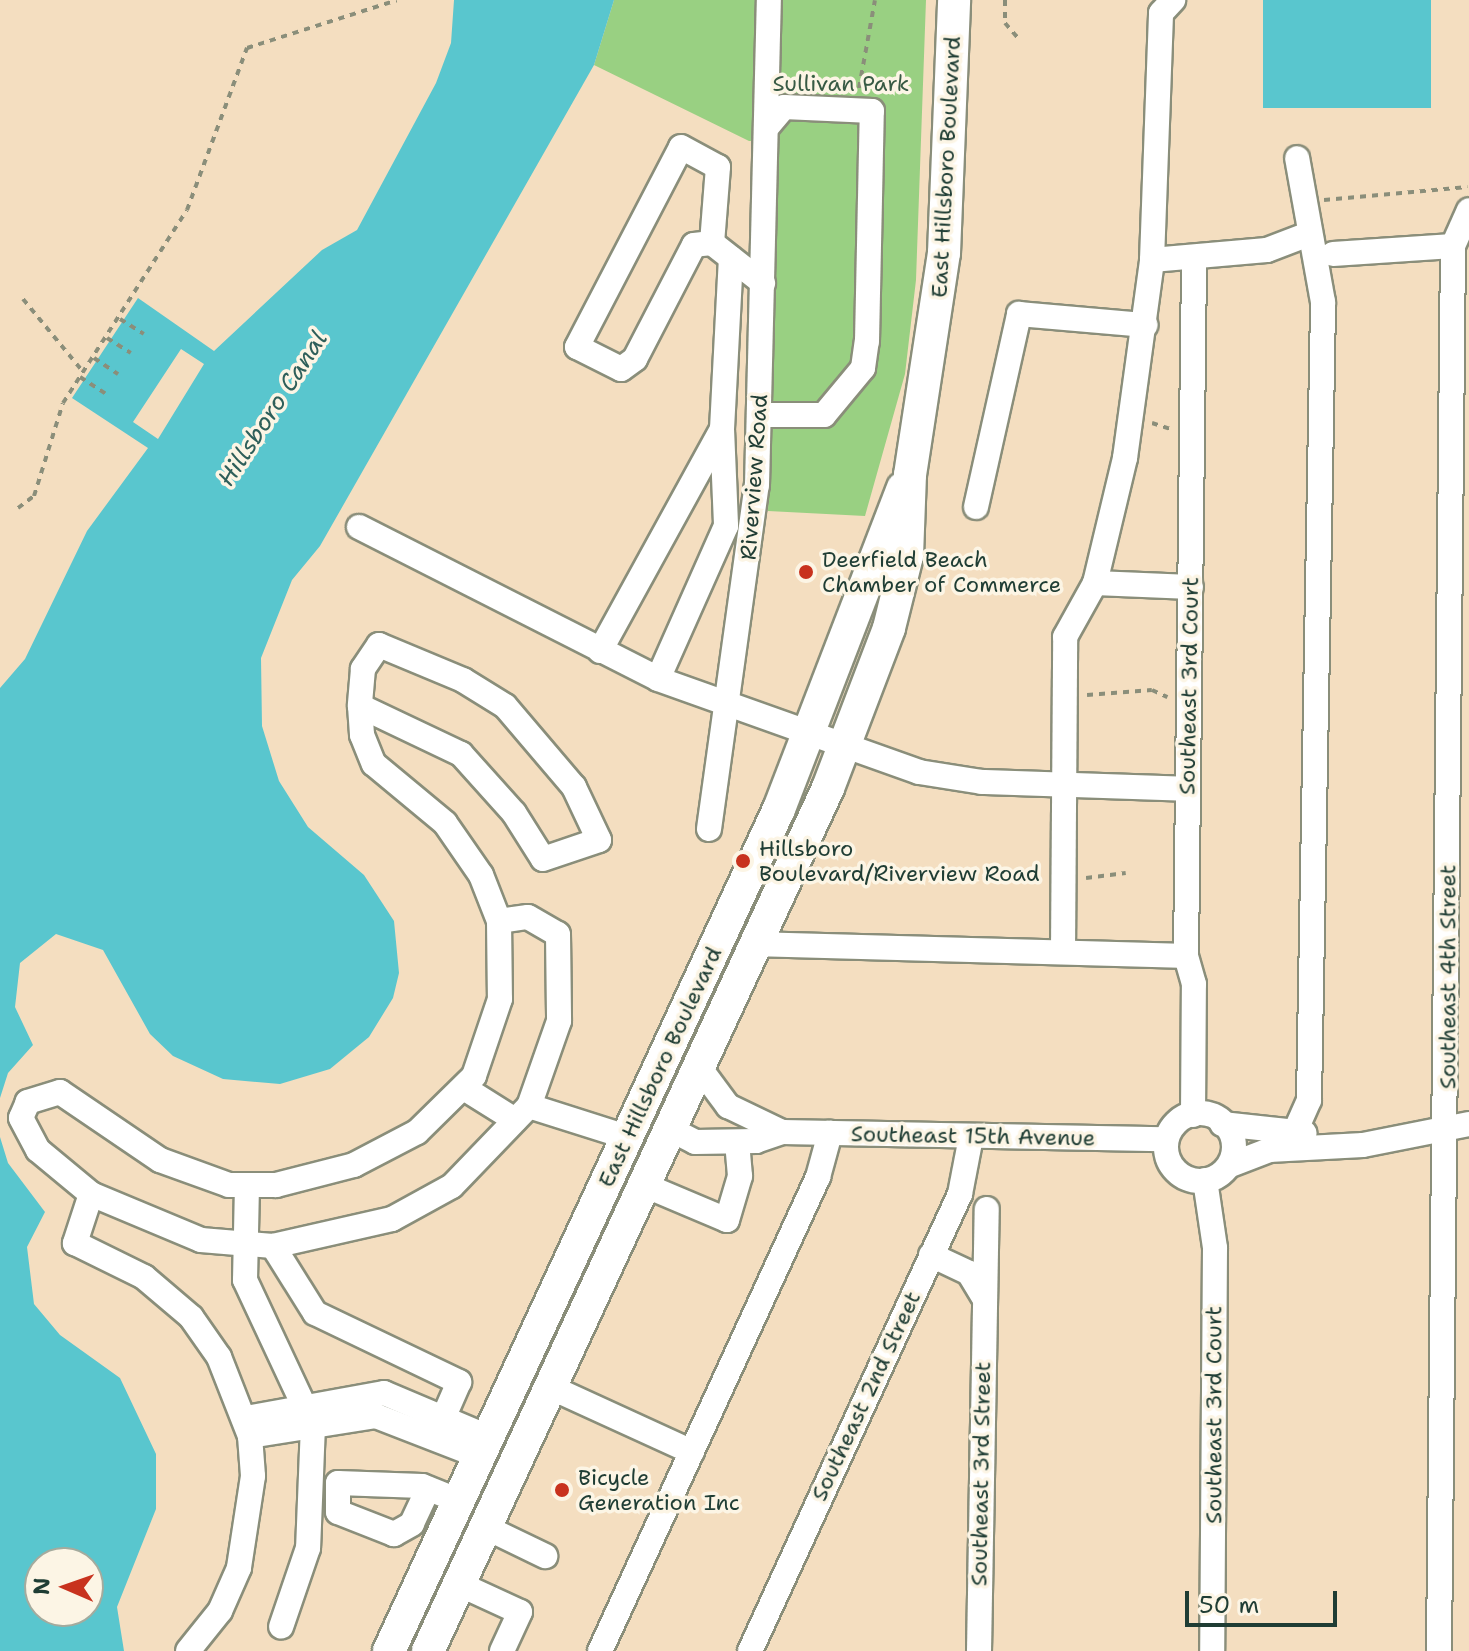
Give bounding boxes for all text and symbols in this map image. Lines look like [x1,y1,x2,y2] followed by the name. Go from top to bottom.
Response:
[926,35,966,299] street label: East Hillsboro Boulevard
[773,71,909,97] park label: Sullivan Park
[212,326,334,492] water label: Hillsboro Canal
[735,393,773,561] street label: Riverview Road
[822,546,1061,598] place label: Deerfield Beach Chamber of Commerce
[797,563,815,581] marker: Deerfield Beach Chamber of Commerce
[1174,577,1204,795] street label: Southeast 3rd Court
[759,835,1040,886] place label: Hillsboro Boulevard/Riverview Road
[734,852,752,870] marker: Hillsboro Boulevard/Riverview Road
[1435,865,1461,1089] street label: Southeast 4th Street
[593,943,727,1191] street label: East Hillsboro Boulevard
[851,1121,1095,1151] street label: Southeast 15th Avenue
[806,1287,926,1505] street label: Southeast 2nd Street
[1201,1306,1227,1524] street label: Southeast 3rd Court
[966,1362,996,1586] street label: Southeast 3rd Street
[578,1464,740,1516] place label: Bicycle Generation Inc
[553,1481,571,1499] marker: Bicycle Generation Inc
[24,1547,104,1627] north arrow
[1189,1575,1341,1625] scale bar
[27,1577,56,1595] text: N
[1199,1589,1259,1621] text: 50 m

